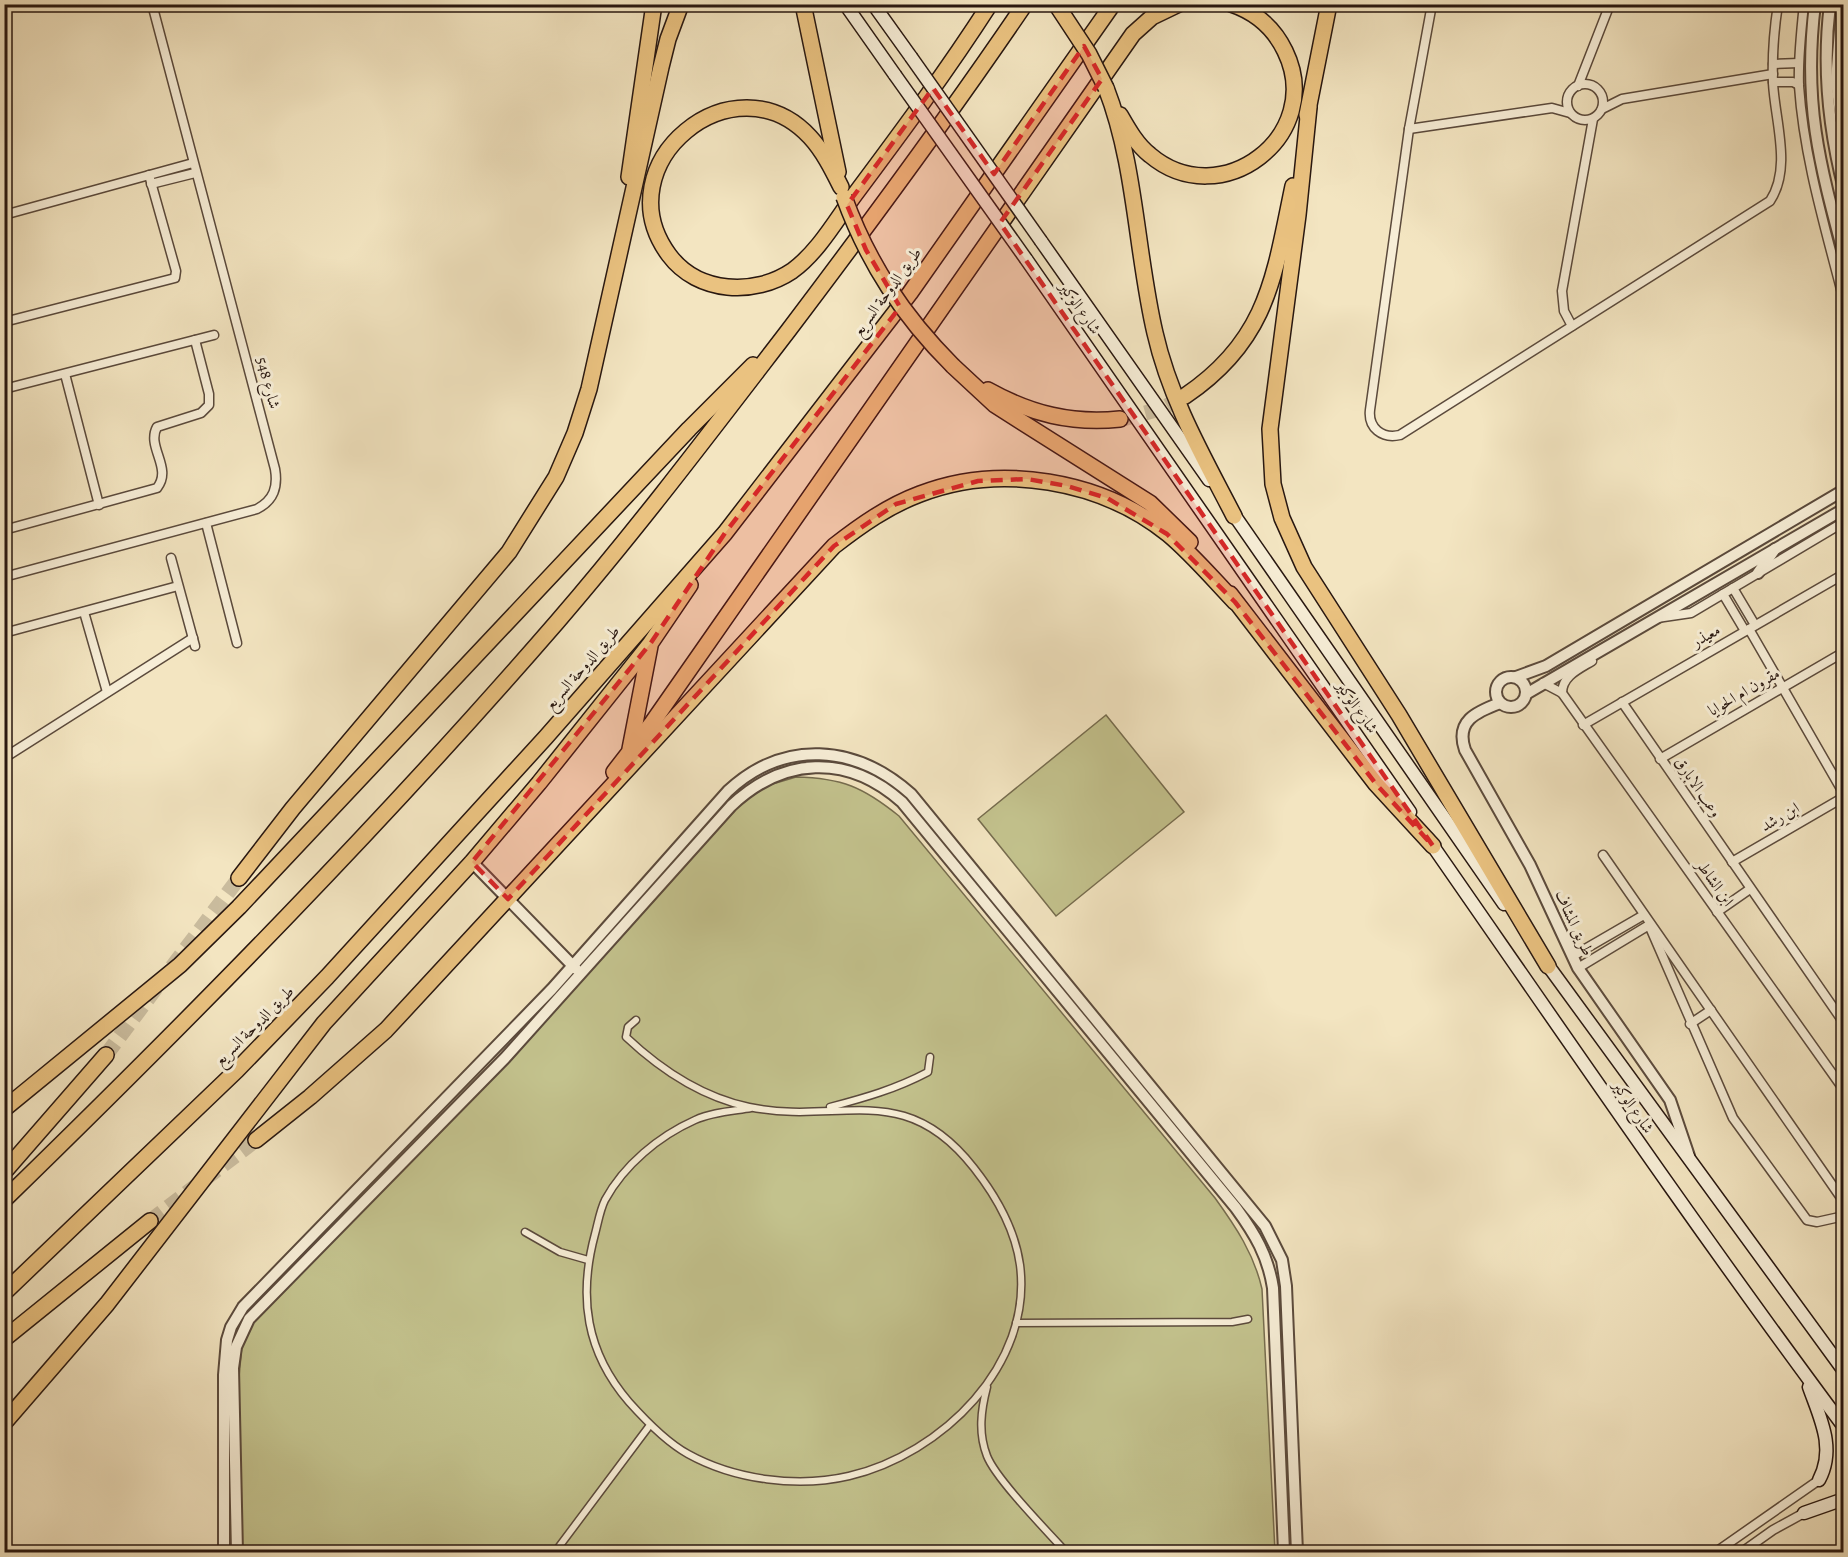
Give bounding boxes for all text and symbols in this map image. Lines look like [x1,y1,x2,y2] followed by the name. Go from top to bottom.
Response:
[847,243,930,343] street label: طريق الدوحة السريع
[1051,276,1106,340] street label: شارع الوكير
[249,355,285,412] street label: شارع 548
[1686,619,1724,654] street label: معيذر
[539,621,628,718] street label: طريق الدوحة السريع
[1704,663,1785,724] street label: مقرون ام الحوايا
[1328,675,1383,739] street label: شارع الوكير
[1669,752,1727,822] street label: وعب الابارق
[1756,797,1804,837] street label: ابن رشد
[1690,854,1739,911] street label: ابن الشاطر
[1549,887,1599,959] street label: طريق المشاف
[209,981,302,1074] street label: طريق الدوحة السريع
[1604,1074,1659,1139] street label: شارع الوكير

